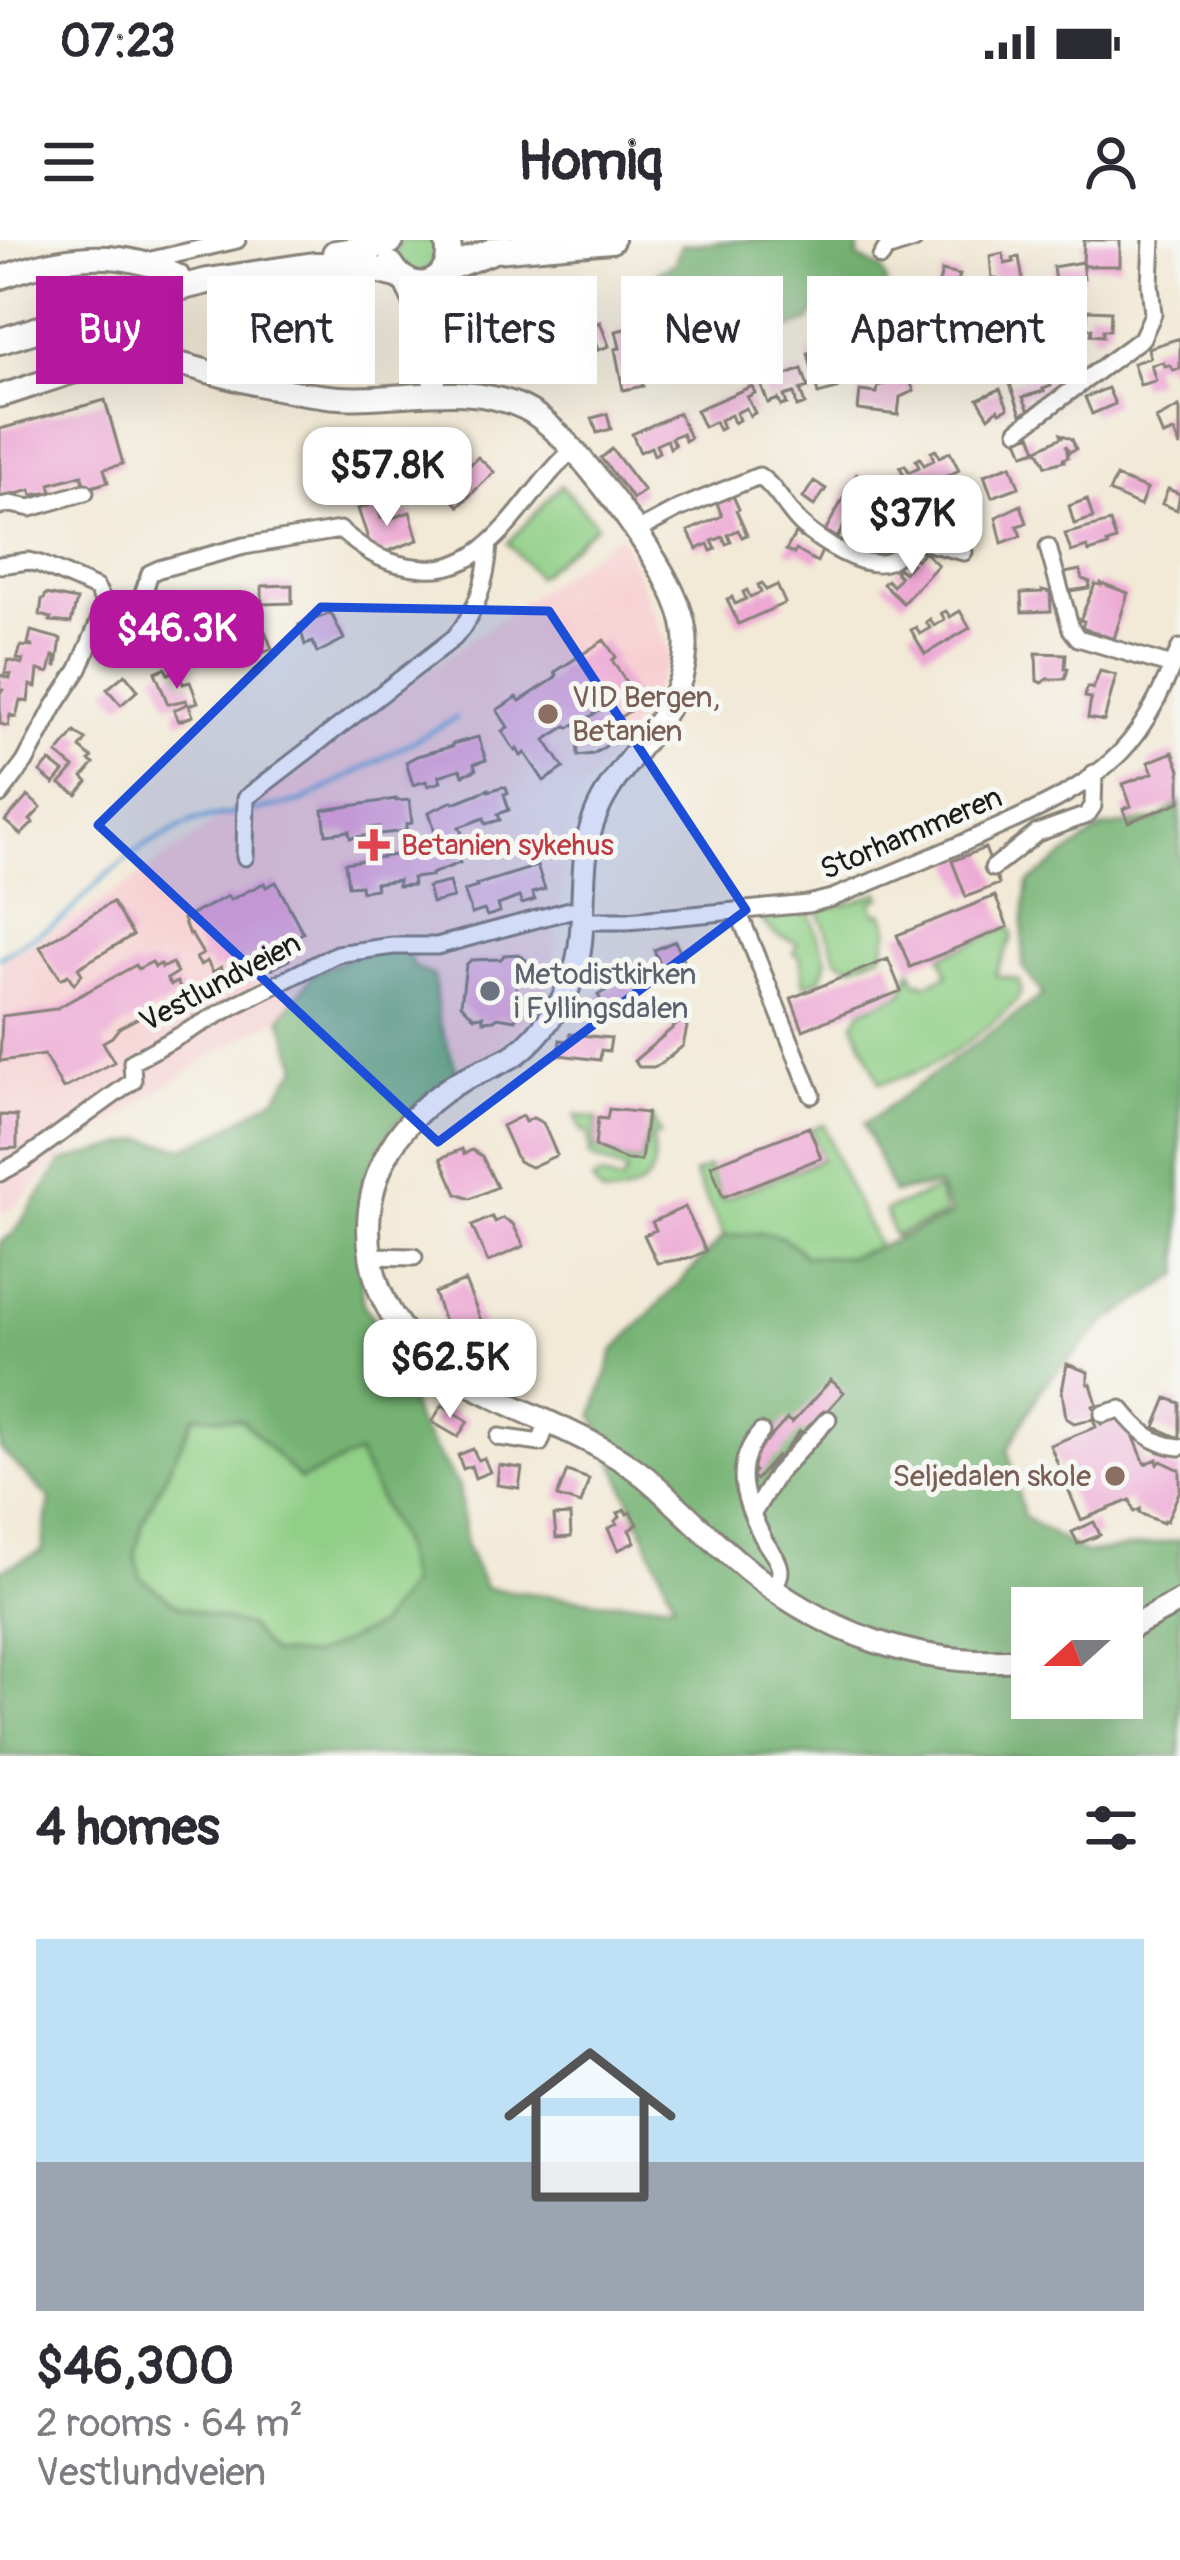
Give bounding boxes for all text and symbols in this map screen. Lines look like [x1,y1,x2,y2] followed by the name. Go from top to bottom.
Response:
[60,14,175,70] text: 07:23
[518,128,662,196] text: Homiq
[36,129,102,195] icon: menu
[1078,129,1144,195] icon: person
[36,276,183,384] chip: Buy
[207,276,375,384] chip: Rent
[399,276,597,384] chip: Filters
[621,276,783,384] chip: New
[807,276,1087,384] chip: Apartment
[289,427,485,529] pin: $57.8K
[330,441,444,490] text: $57.8K
[841,475,983,577] pin: $37K
[868,489,956,538] text: $37K
[79,590,275,692] pin: $46.3K
[117,604,237,653] text: $46.3K
[572,679,720,750] place label: VID Bergen, Betanien
[535,701,561,727] marker: VID Bergen, Betanien
[815,779,1008,888] street label: Storhammeren
[401,827,614,864] place label: Betanien sykehus
[358,829,390,861] marker: Betanien sykehus
[133,925,307,1040] street label: Vestlundveien
[514,956,696,1027] place label: Metodistkirken i Fyllingsdalen
[477,978,503,1004] marker: Metodistkirken i Fyllingsdalen
[352,1319,548,1421] pin: $62.5K
[391,1333,509,1382] text: $62.5K
[892,1458,1091,1495] place label: Seljedalen skole
[1102,1463,1128,1489] marker: Seljedalen skole
[1011,1587,1143,1719] north arrow
[1011,1587,1143,1719] map controls
[1078,1795,1144,1861] icon: filters
[36,1796,220,1860] text: 4 homes
[482,2017,698,2233] icon: home
[36,2335,234,2399] text: $46,300
[36,2399,303,2448] text: 2 rooms · 64 m²
[36,2448,266,2497] text: Vestlundveien

